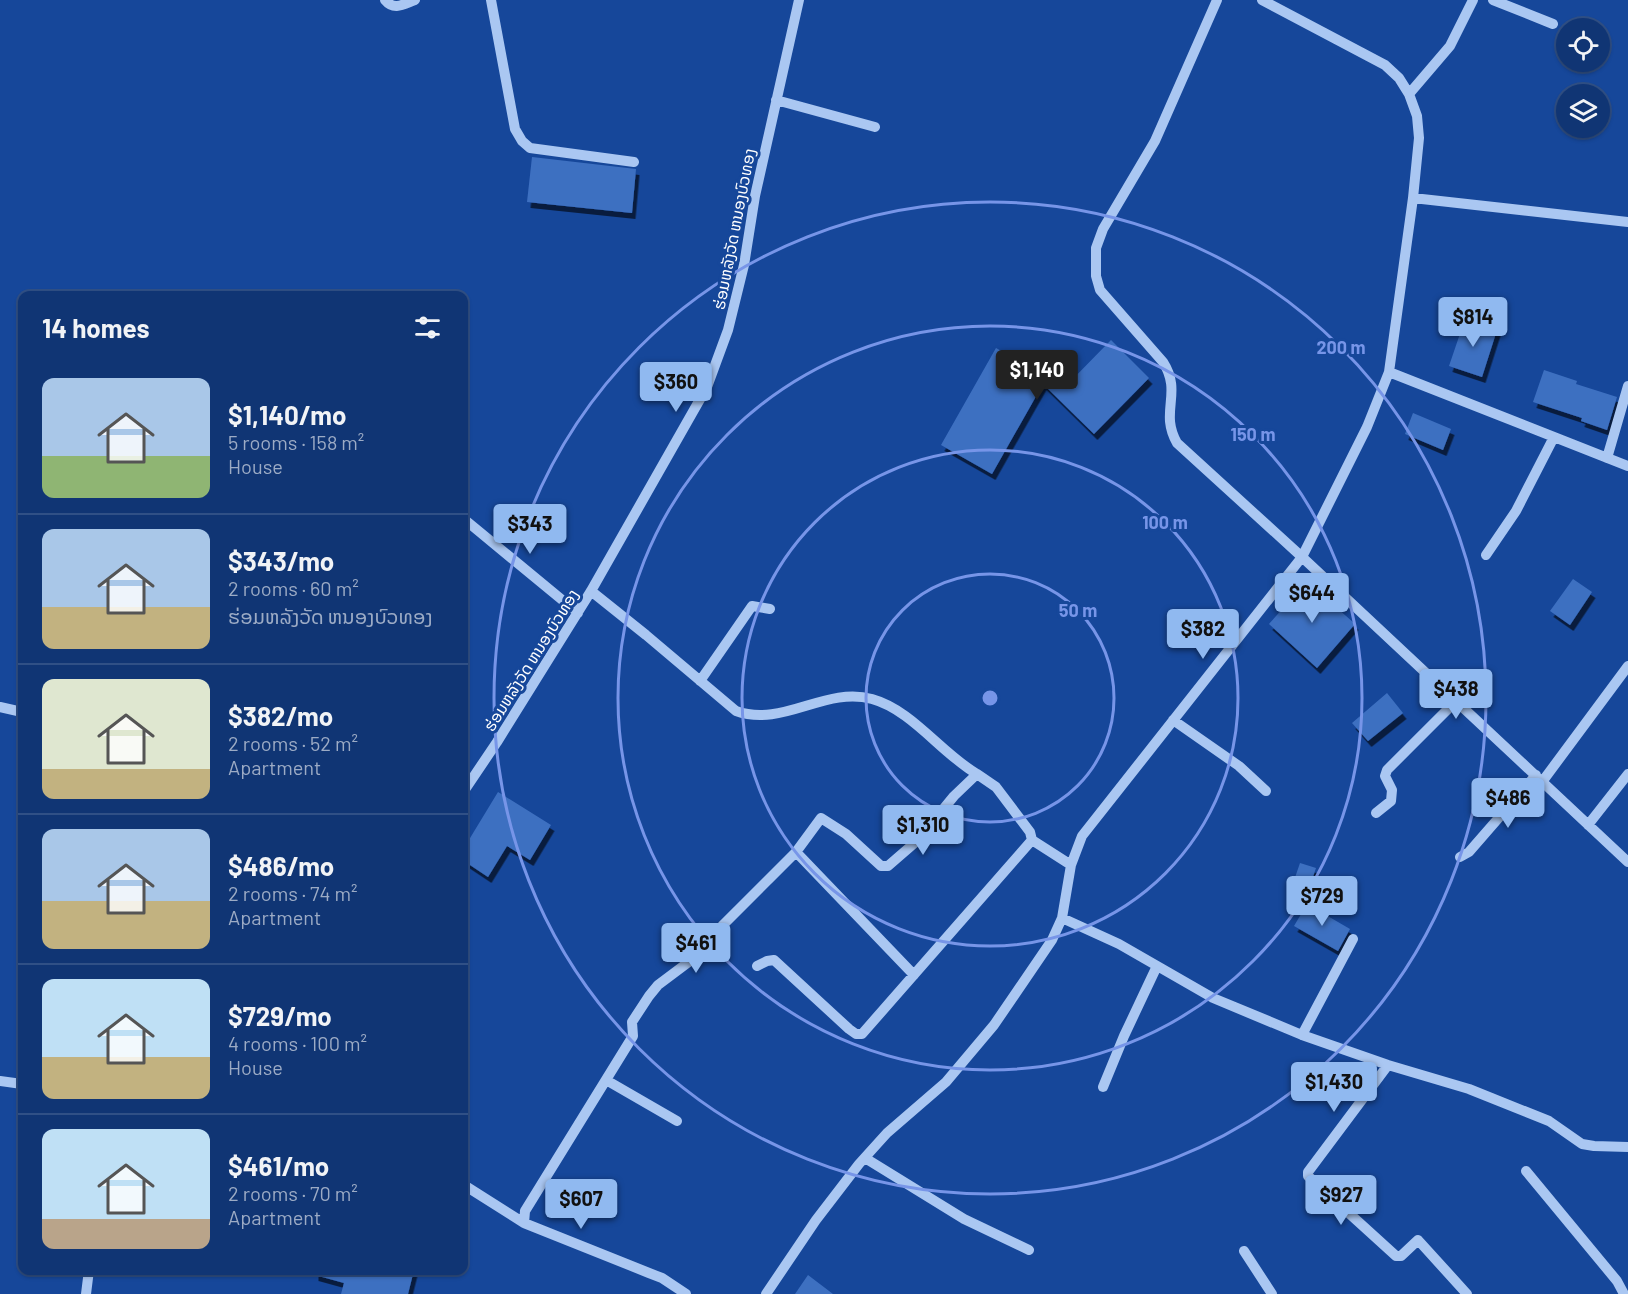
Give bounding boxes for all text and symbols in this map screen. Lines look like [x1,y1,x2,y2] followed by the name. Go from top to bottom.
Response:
[1556,18,1610,138] map controls
[1556,18,1610,72] button: locate
[1556,84,1610,138] button: layers
[709,147,758,311] street label: ຮ່ອມຫລັງວັດ ຫນອງບົວທອງ
[1437,297,1509,348] pin: $814
[1452,304,1494,328] text: $814
[411,311,444,344] icon: filters
[42,312,149,343] text: 14 homes
[1316,336,1366,358] text: 200 m
[988,350,1086,401] pin: $1,140
[1010,357,1064,381] text: $1,140
[640,362,712,413] pin: $360
[654,369,698,393] text: $360
[228,399,346,430] text: $1,140/mo
[90,402,162,474] icon: home
[1231,423,1275,445] text: 150 m
[228,430,364,454] text: 5 rooms · 158 m²
[228,454,283,478] text: House
[494,504,566,555] pin: $343
[507,511,553,535] text: $343
[1142,511,1188,533] text: 100 m
[228,545,334,576] text: $343/mo
[90,553,162,625] icon: home
[1276,573,1348,624] pin: $644
[228,576,359,600] text: 2 rooms · 60 m²
[1289,580,1335,604] text: $644
[479,585,582,734] street label: ຮ່ອມຫລັງວັດ ຫນອງບົວທອງ
[1059,599,1097,621] text: 50 m
[228,604,433,628] text: ຮ່ອມຫລັງວັດ ຫນອງບົວທອງ
[1167,609,1239,660] pin: $382
[1181,616,1225,640] text: $382
[1420,669,1492,720] pin: $438
[1433,676,1479,700] text: $438
[980,688,1000,708] centre of rings
[228,700,333,731] text: $382/mo
[90,703,162,775] icon: home
[228,731,358,755] text: 2 rooms · 52 m²
[228,755,321,779] text: Apartment
[1472,778,1544,829] pin: $486
[1485,785,1531,809] text: $486
[874,805,972,856] pin: $1,310
[896,812,950,836] text: $1,310
[228,850,334,881] text: $486/mo
[90,853,162,925] icon: home
[1286,876,1358,927] pin: $729
[228,881,358,905] text: 2 rooms · 74 m²
[1300,883,1344,907] text: $729
[228,905,321,929] text: Apartment
[660,923,732,974] pin: $461
[675,930,717,954] text: $461
[228,1000,332,1031] text: $729/mo
[90,1003,162,1075] icon: home
[228,1031,367,1055] text: 4 rooms · 100 m²
[228,1055,283,1079] text: House
[1285,1062,1383,1113] pin: $1,430
[1305,1069,1363,1093] text: $1,430
[228,1150,329,1181] text: $461/mo
[90,1153,162,1225] icon: home
[1305,1175,1377,1226] pin: $927
[545,1179,617,1230] pin: $607
[228,1181,358,1205] text: 2 rooms · 70 m²
[1319,1182,1363,1206] text: $927
[559,1186,603,1210] text: $607
[228,1205,321,1229] text: Apartment

